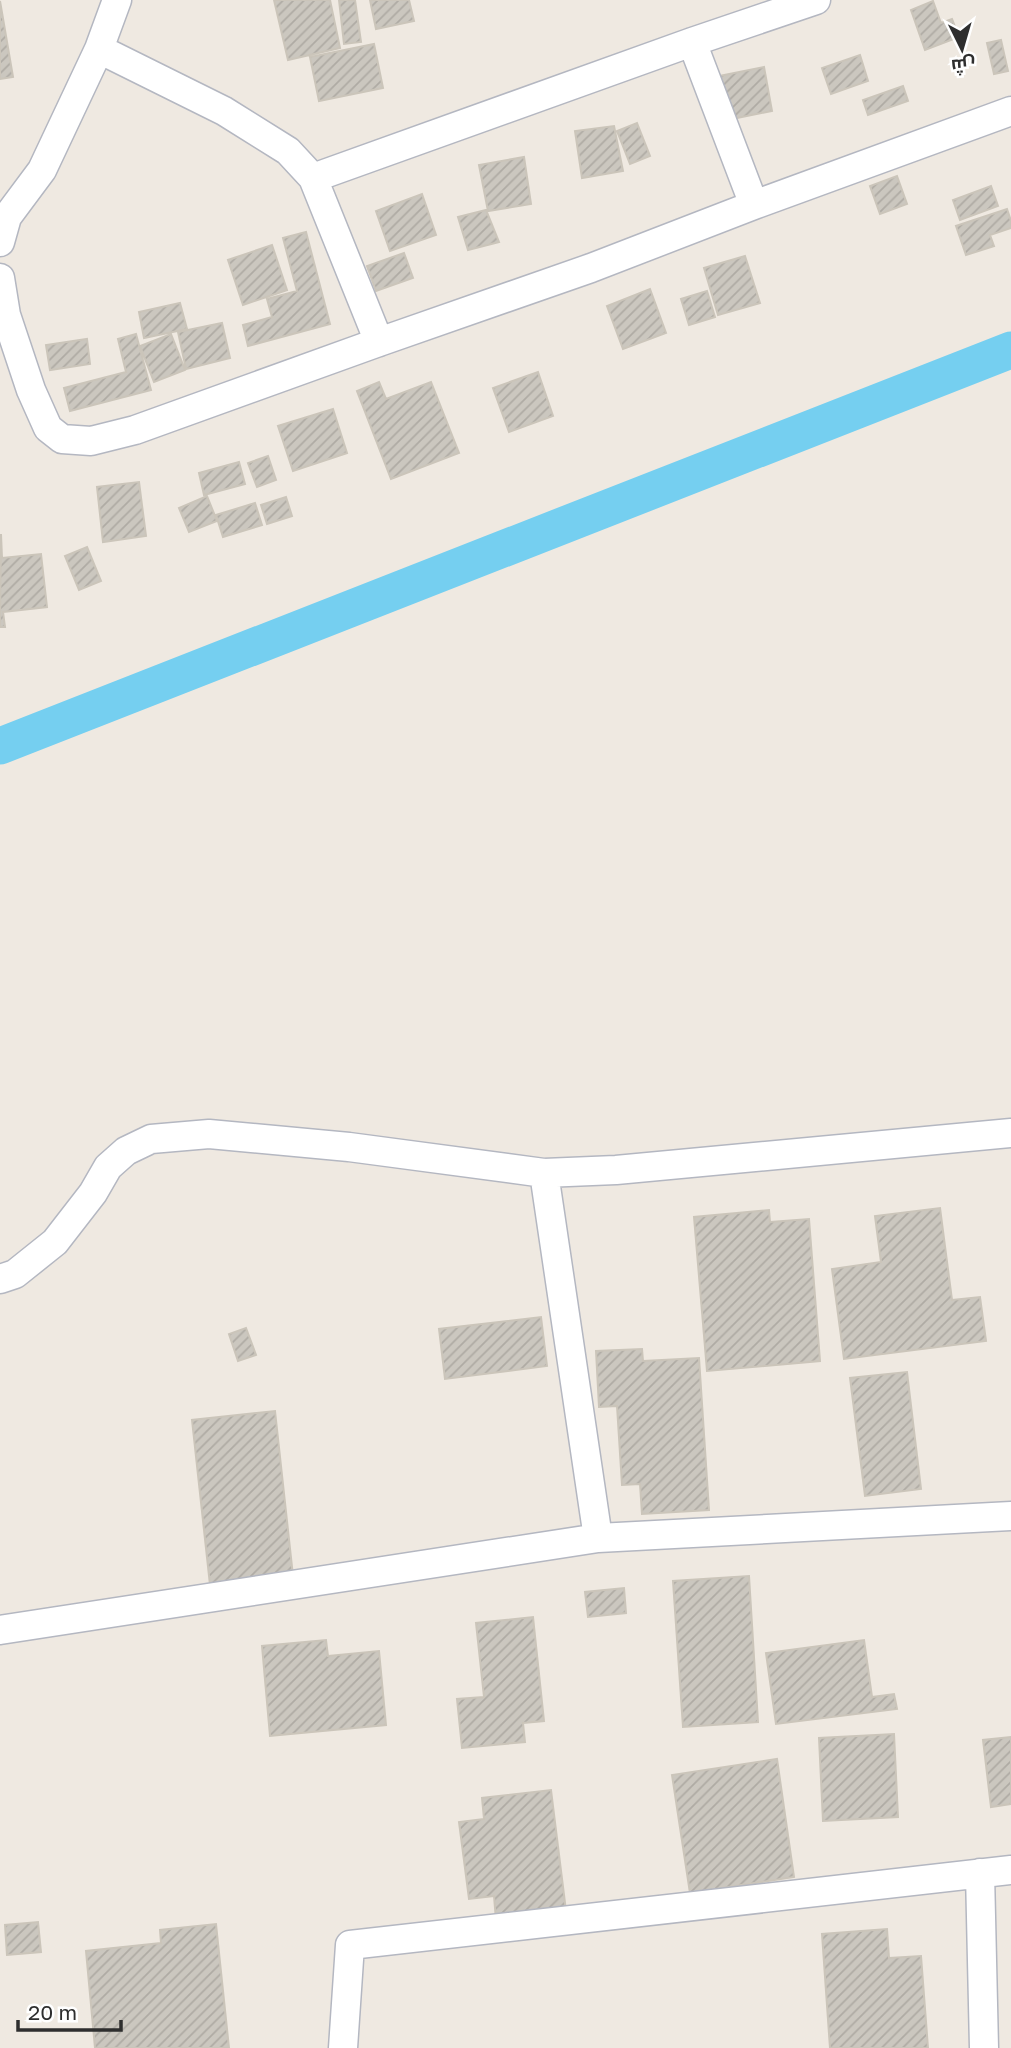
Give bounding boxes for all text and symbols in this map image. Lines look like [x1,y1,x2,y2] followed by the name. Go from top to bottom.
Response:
[927,14,997,84] north arrow
[950,53,977,79] text: ش
[18,1988,121,2032] scale bar
[28,1999,77,2025] text: 20 m

